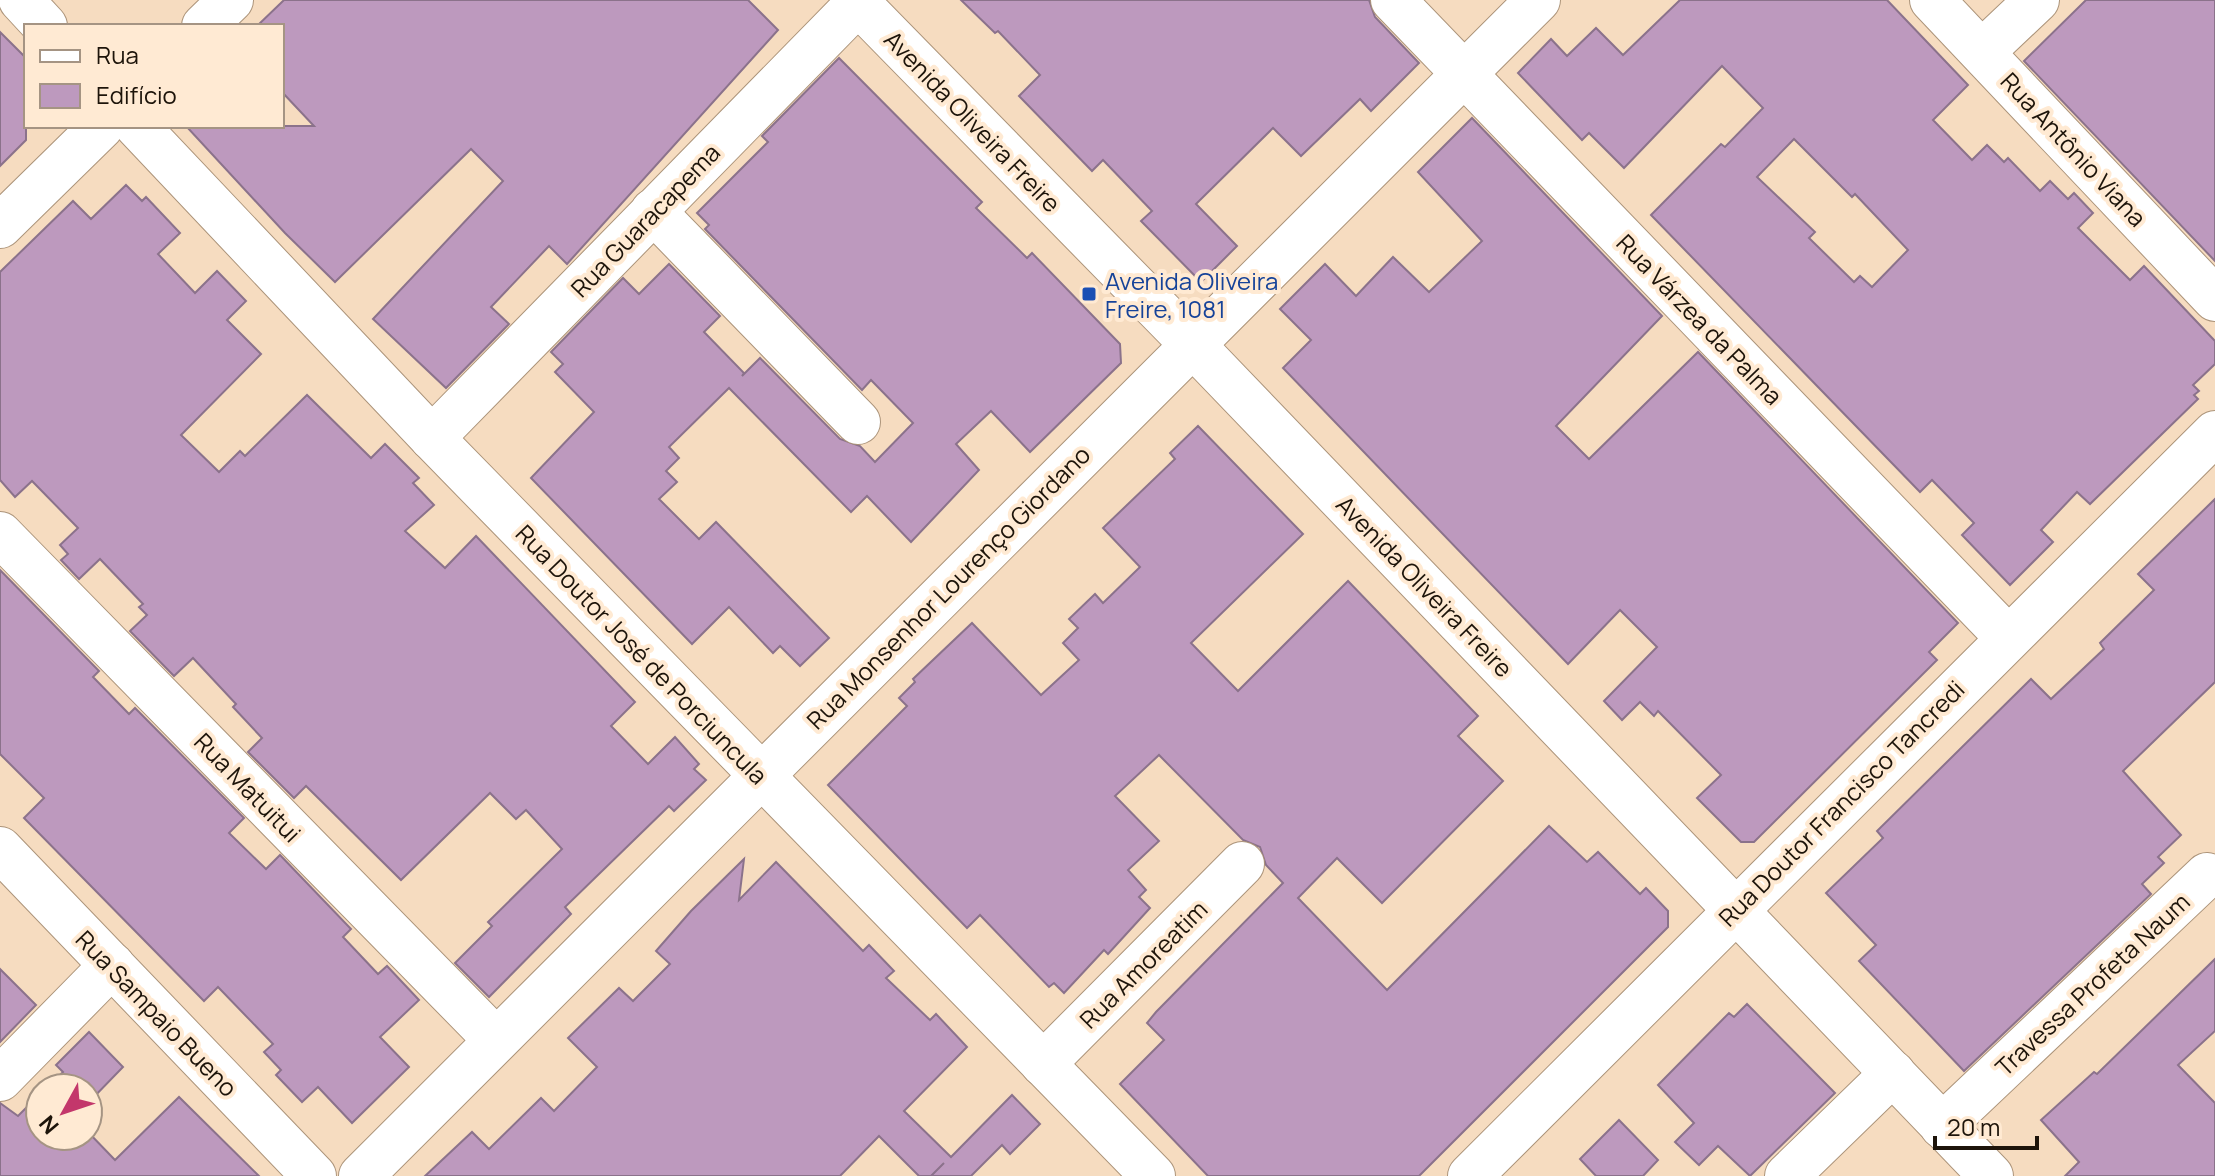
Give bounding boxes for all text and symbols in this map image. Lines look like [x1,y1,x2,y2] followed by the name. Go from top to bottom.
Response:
[878,23,1068,219] street label: Avenida Oliveira Freire
[24,24,284,128] legend
[96,38,139,71] text: Rua
[1994,65,2154,233] street label: Rua Antônio Viana
[96,78,177,111] text: Edifício
[563,136,727,304] street label: Rua Guaracapema
[1610,226,1790,412] street label: Rua Várzea da Palma
[1105,264,1278,325] place label: Avenida Oliveira Freire, 1081
[1080,285,1098,303] marker: Avenida Oliveira Freire, 1081
[799,438,1097,736] street label: Rua Monsenhor Lourenço Giordano
[1330,488,1520,684] street label: Avenida Oliveira Freire
[509,517,775,791] street label: Rua Doutor José de Porciuncula
[1711,673,1971,933] street label: Rua Doutor Francisco Tancredi
[188,725,308,849] street label: Rua Matuitui
[1988,885,2196,1083] street label: Travessa Profeta Naum
[1072,893,1214,1035] street label: Rua Amoreatim
[69,923,245,1103] street label: Rua Sampaio Bueno
[24,1072,104,1152] north arrow
[1935,1100,2037,1150] scale bar
[32,1109,65,1141] text: N
[1947,1110,2000,1143] text: 20 m

